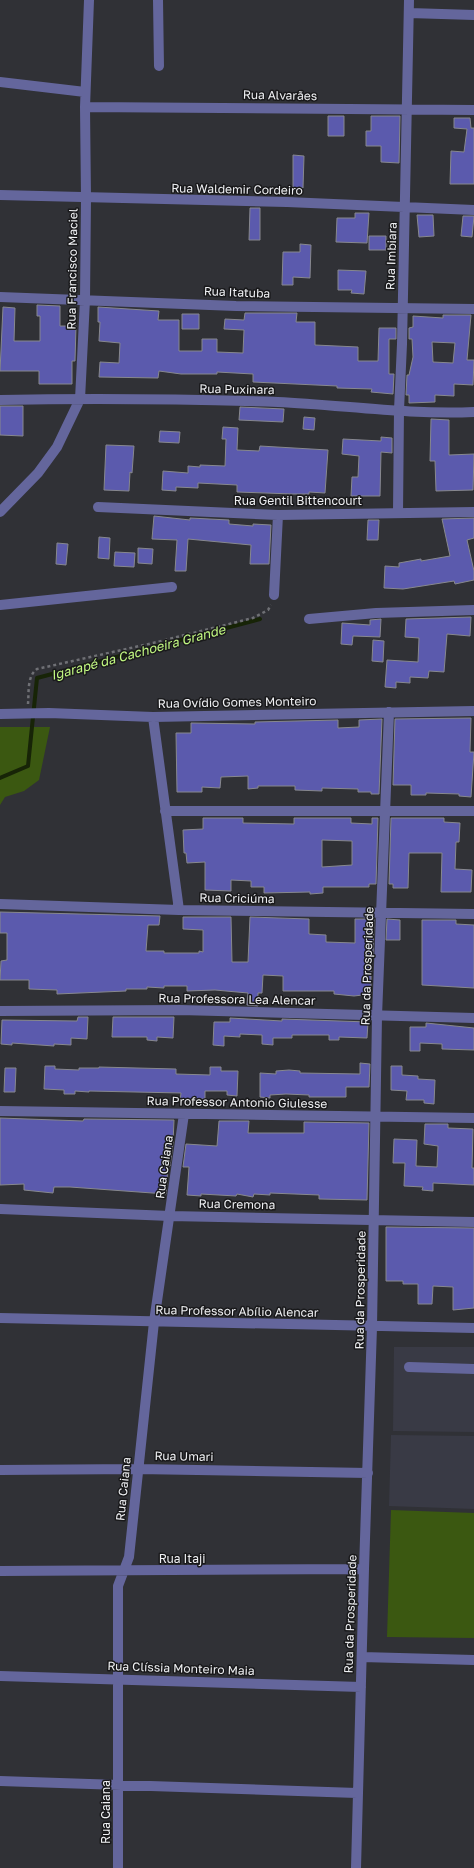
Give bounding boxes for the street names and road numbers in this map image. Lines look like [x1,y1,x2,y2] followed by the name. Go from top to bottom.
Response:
[243,87,317,103] street label: Rua Alvarães
[171,180,303,198] street label: Rua Waldemir Cordeiro
[63,208,81,330] street label: Rua Francisco Maciel
[382,222,400,290] street label: Rua Imbiara
[204,283,270,301] street label: Rua Itatuba
[199,381,275,397] street label: Rua Puxinara
[234,493,362,508] street label: Rua Gentil Bittencourt
[158,693,316,711] street label: Rua Ovídio Gomes Monteiro
[199,890,275,906] street label: Rua Criciúma
[357,906,377,1026] street label: Rua da Prosperidade
[158,990,316,1008] street label: Rua Professora Lea Alencar
[147,1093,327,1111] street label: Rua Professor Antonio Giulesse
[152,1134,176,1200] street label: Rua Caiana
[199,1196,275,1212] street label: Rua Cremona
[351,1230,369,1350] street label: Rua da Prosperidade
[155,1302,319,1320] street label: Rua Professor Abílio Alencar
[154,1448,214,1464] street label: Rua Umari
[112,1456,134,1522] street label: Rua Caiana
[159,1551,205,1566] street label: Rua Itaji
[340,1554,360,1674] street label: Rua da Prosperidade
[107,1658,255,1678] street label: Rua Clíssia Monteiro Maia
[98,1780,113,1844] street label: Rua Caiana

